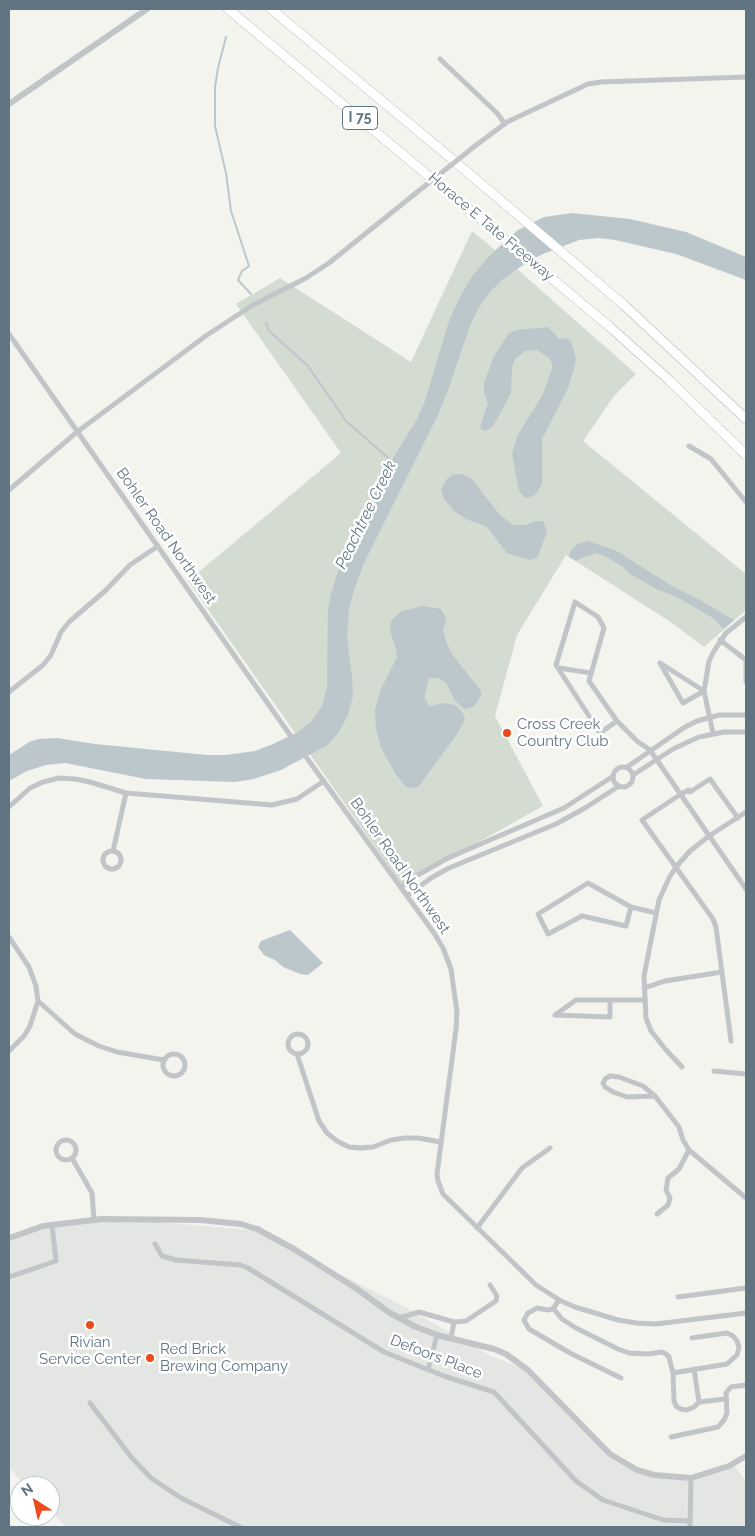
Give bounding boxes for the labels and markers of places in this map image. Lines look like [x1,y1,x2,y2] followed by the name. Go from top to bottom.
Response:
[517,715,609,750] place label: Cross Creek Country Club
[501,727,513,739] marker: Cross Creek Country Club
[84,1319,96,1331] marker: Rivian Service Center
[39,1333,141,1368] place label: Rivian Service Center
[160,1340,288,1375] place label: Red Brick Brewing Company
[144,1352,156,1364] marker: Red Brick Brewing Company

